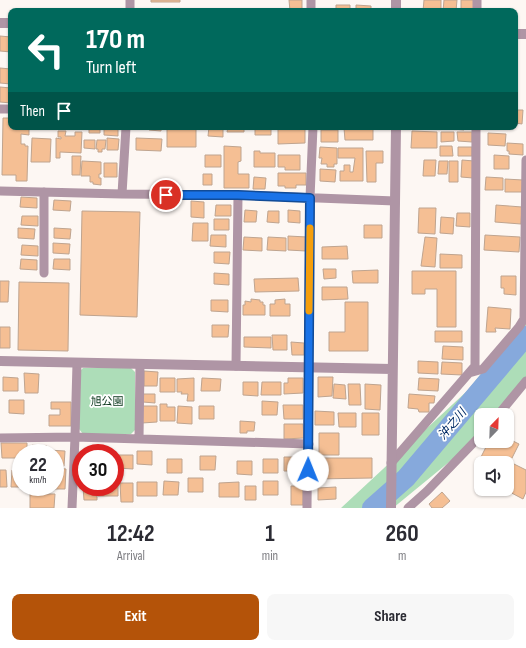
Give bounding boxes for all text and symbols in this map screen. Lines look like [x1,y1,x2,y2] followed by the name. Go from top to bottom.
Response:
[86,23,145,56] text: 170 m
[20,24,72,76] icon: left
[86,57,137,78] text: Turn left
[53,100,75,122] icon: arrive
[20,102,45,121] text: Then
[149,178,183,212] pin
[155,184,177,206] icon: arrive
[91,395,124,408] park label: 旭公園
[435,404,471,443] water label: 沖之川
[474,408,514,448] north arrow
[474,408,514,496] map controls
[72,444,124,496] speed limit sign: 30
[287,449,329,491] position arrow
[29,453,47,477] text: 22
[474,456,514,496] button: sound
[29,474,47,486] text: km/h
[107,519,155,548] text: 12:42
[265,519,275,548] text: 1
[385,519,419,548] text: 260
[117,548,145,564] text: Arrival
[262,548,278,564] text: min
[398,548,406,564] text: m
[12,594,259,640] button: Exit
[267,594,514,640] button: Share

